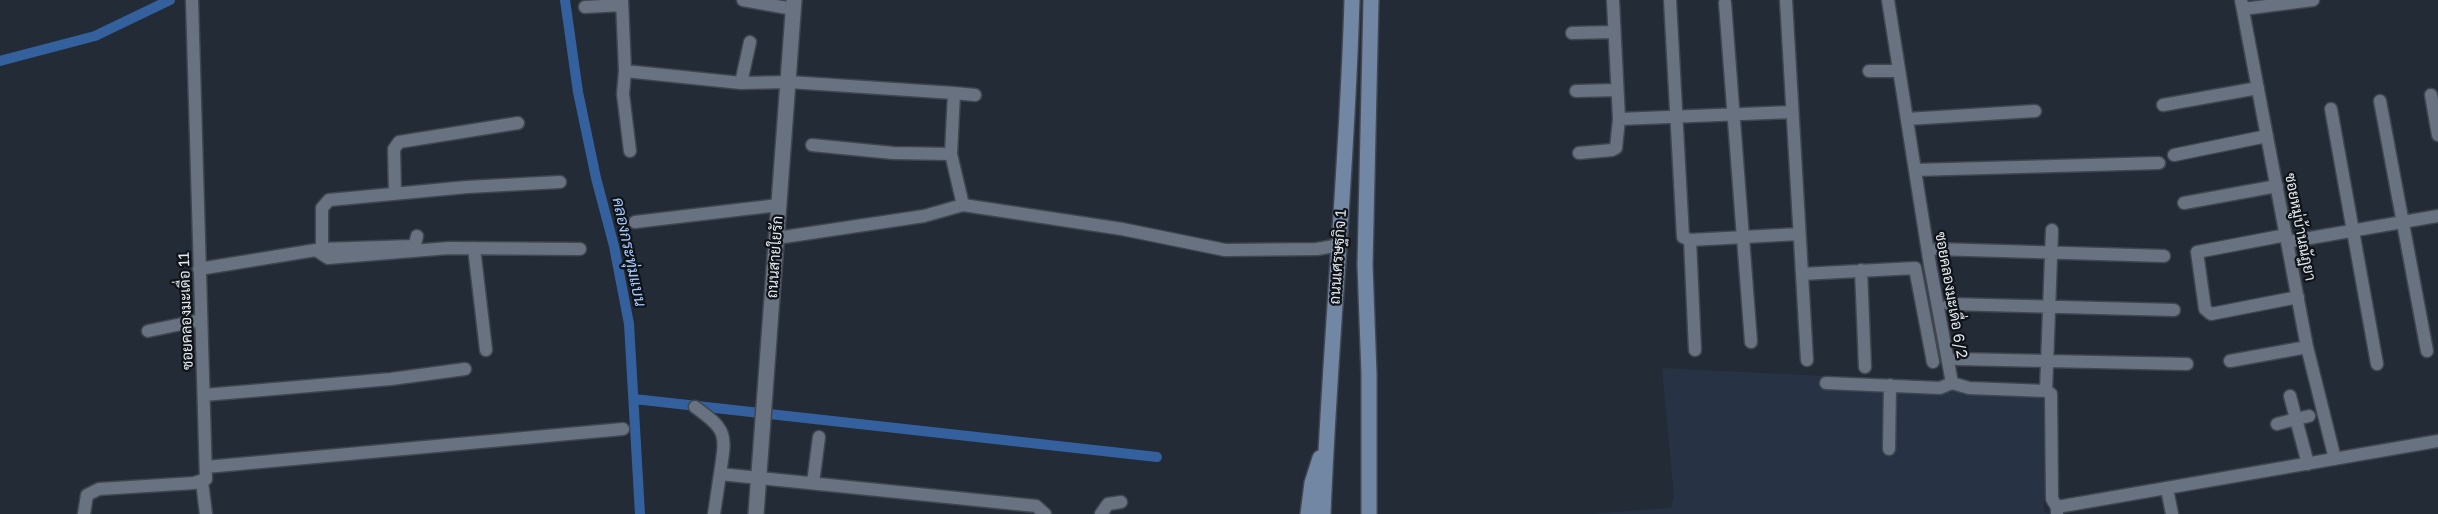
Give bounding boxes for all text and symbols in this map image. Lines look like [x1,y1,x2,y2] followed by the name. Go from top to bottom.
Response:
[2281,172,2319,282] street label: ซอยหมู่บ้านณัฏยา
[608,196,650,308] water label: คลองกระทุ่มแบน
[1326,209,1350,305] street label: ถนนเศรษฐกิจ 1
[763,215,787,299] street label: ถนนสายใยรัก
[1931,230,1971,360] street label: ซอยคลองมะเดื่อ 6/2
[175,252,197,370] street label: ซอยคลองมะเดื่อ 11

